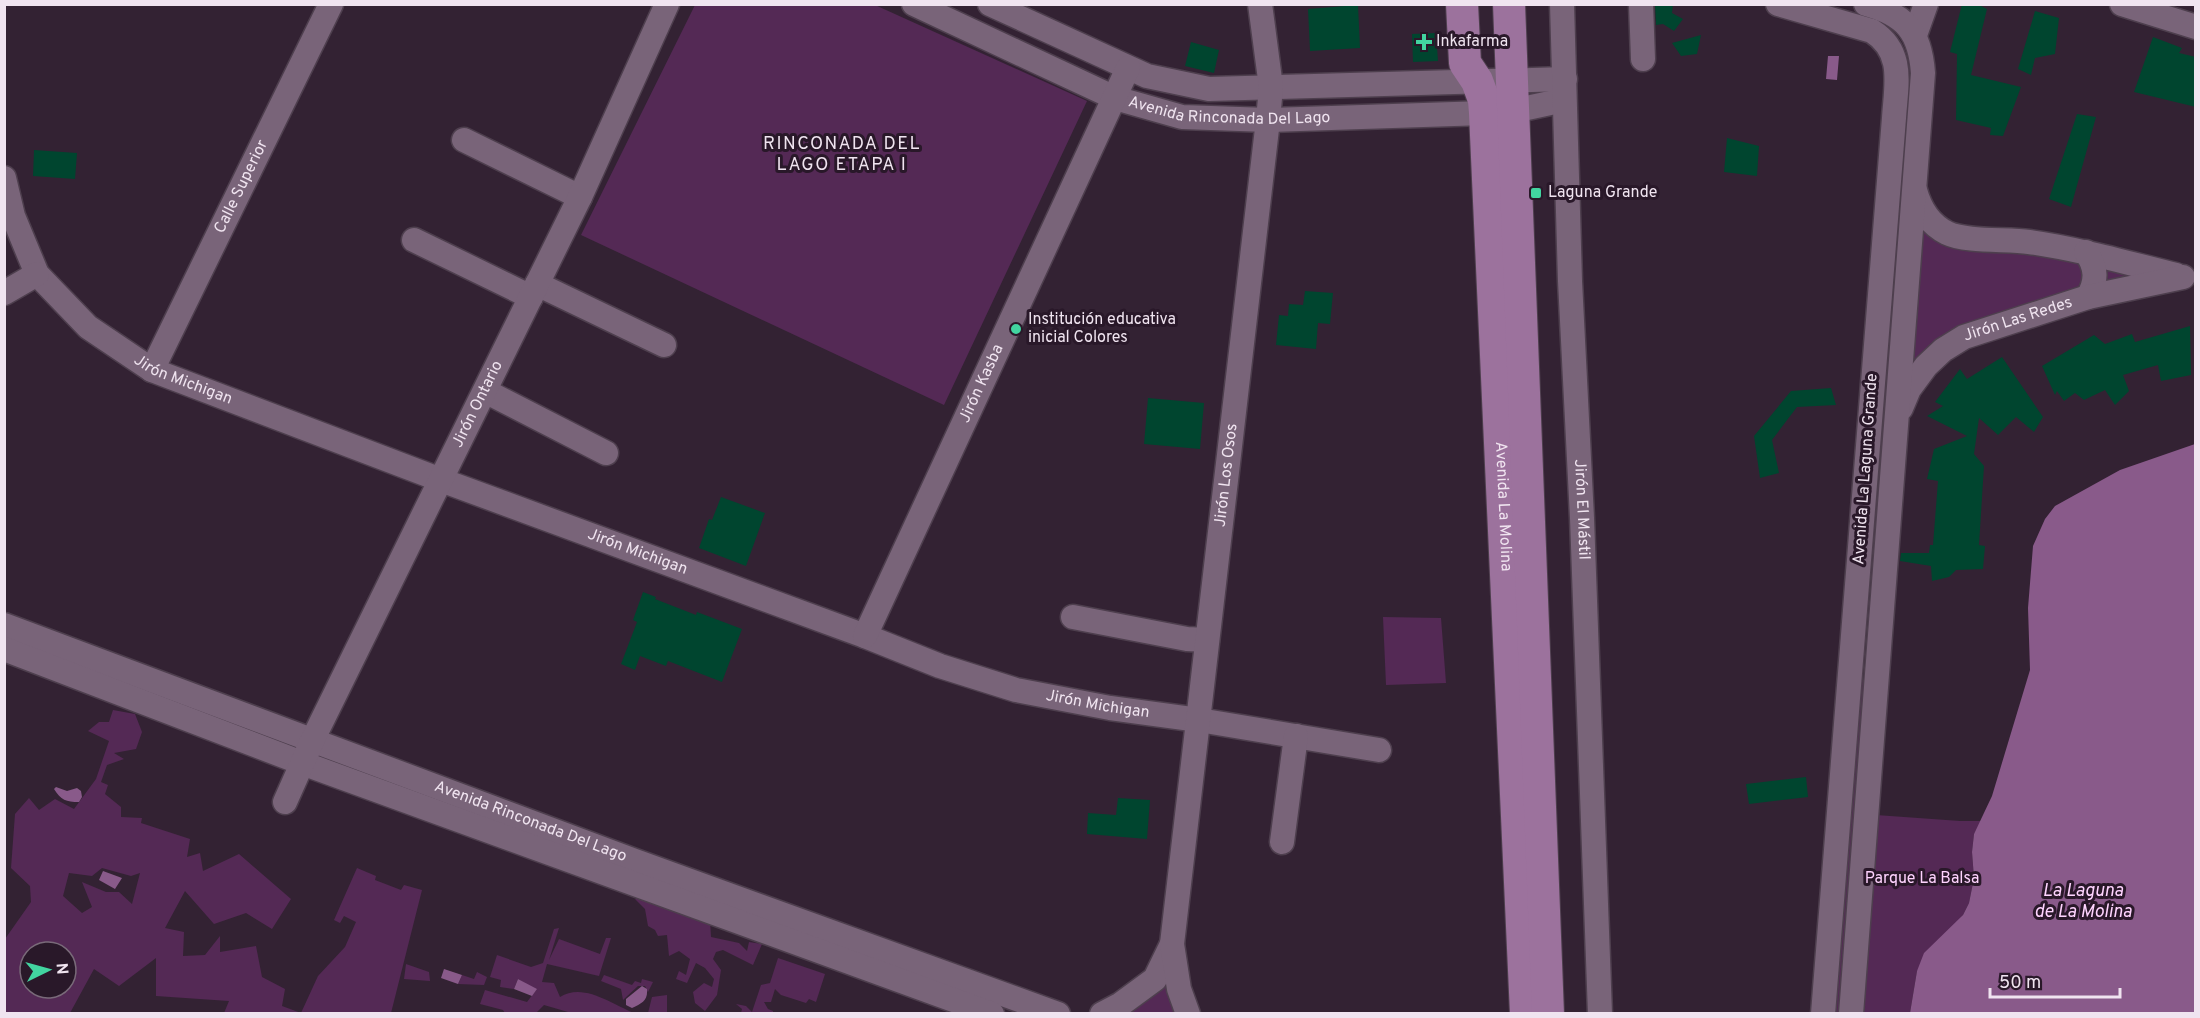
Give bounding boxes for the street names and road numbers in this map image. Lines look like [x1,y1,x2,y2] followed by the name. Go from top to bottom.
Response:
[1126,92,1331,130] street label: Avenida Rinconada Del Lago
[210,137,273,237] street label: Calle Superior
[1961,293,2075,346] street label: Jirón Las Redes
[955,341,1009,426] street label: Jirón Kasba
[130,351,235,410] street label: Jirón Michigan
[448,357,508,451] street label: Jirón Ontario
[1849,373,1883,565] street label: Avenida La Laguna Grande
[1211,422,1243,528] street label: Jirón Los Osos
[1490,441,1516,572] street label: Avenida La Molina
[1569,459,1594,560] street label: Jirón El Mástil
[585,525,690,580] street label: Jirón Michigan
[1044,686,1151,723] street label: Jirón Michigan
[431,777,629,867] street label: Avenida Rinconada Del Lago

